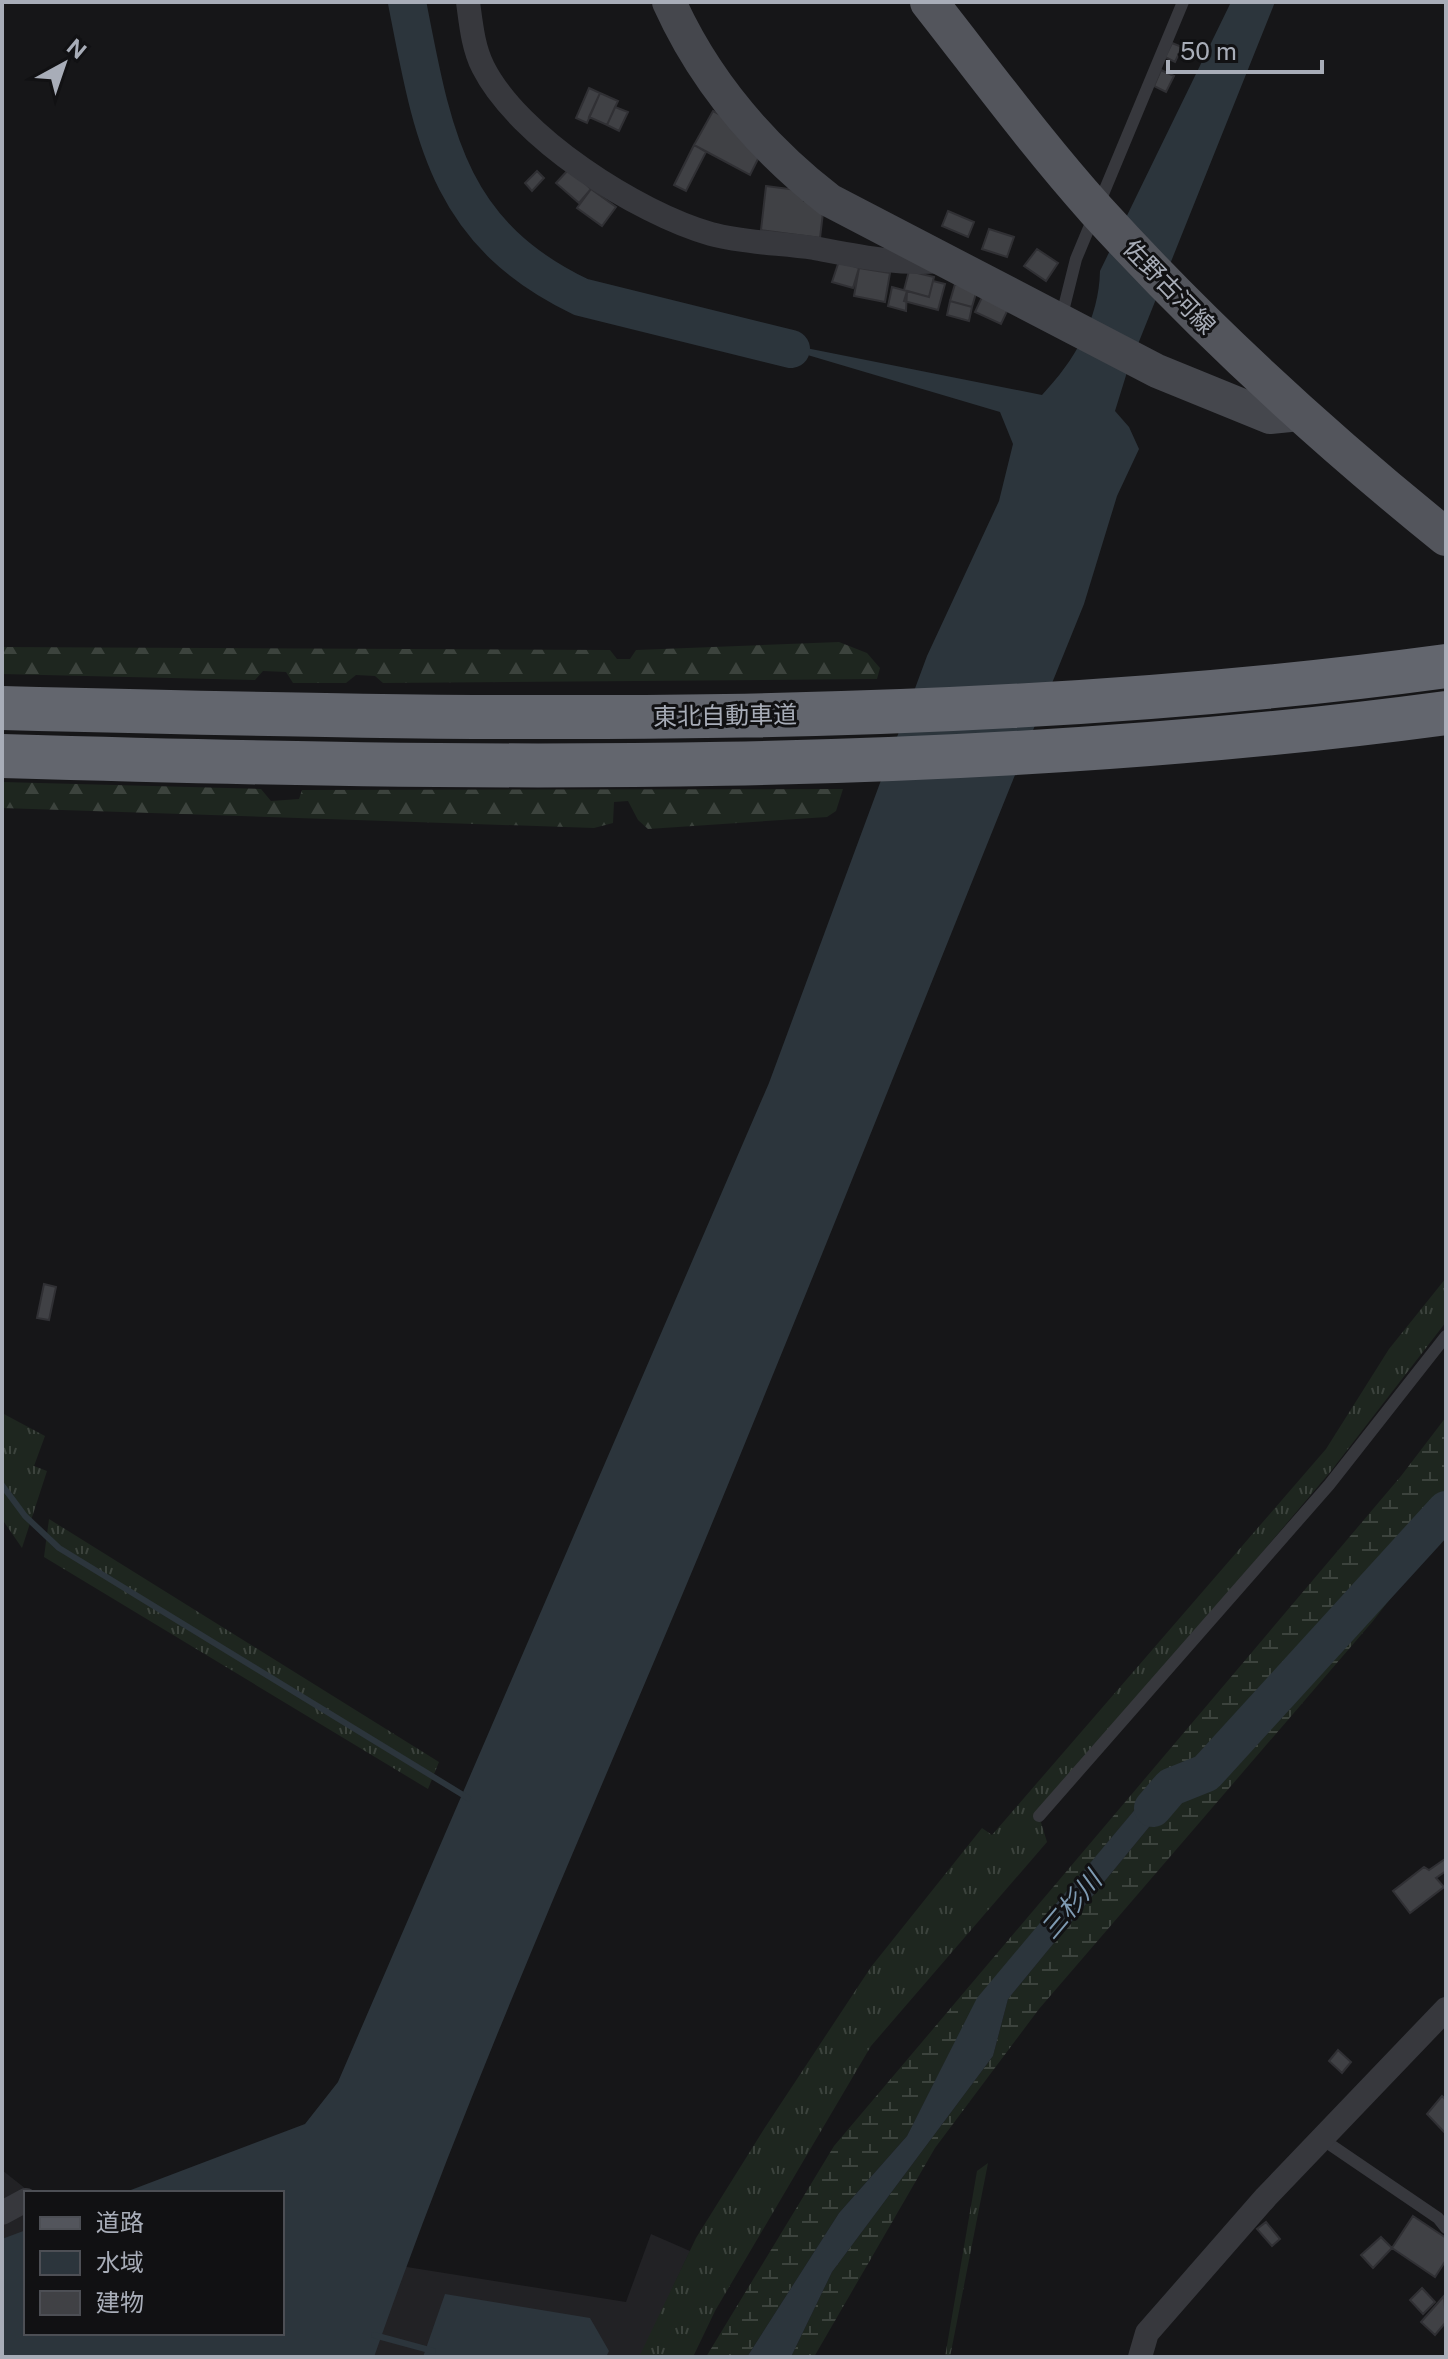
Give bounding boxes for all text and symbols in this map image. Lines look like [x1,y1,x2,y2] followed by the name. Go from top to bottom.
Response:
[24,24,104,104] north arrow
[1168,24,1322,74] scale bar
[62,33,92,64] text: N
[1180,37,1237,65] text: 50 m
[1118,233,1221,339] street label: 佐野古河線
[653,700,797,730] street label: 東北自動車道
[1034,1863,1109,1945] water label: 三杉川
[24,2191,284,2335] legend
[96,2208,144,2236] text: 道路
[96,2248,144,2276] text: 水域
[96,2288,144,2316] text: 建物

